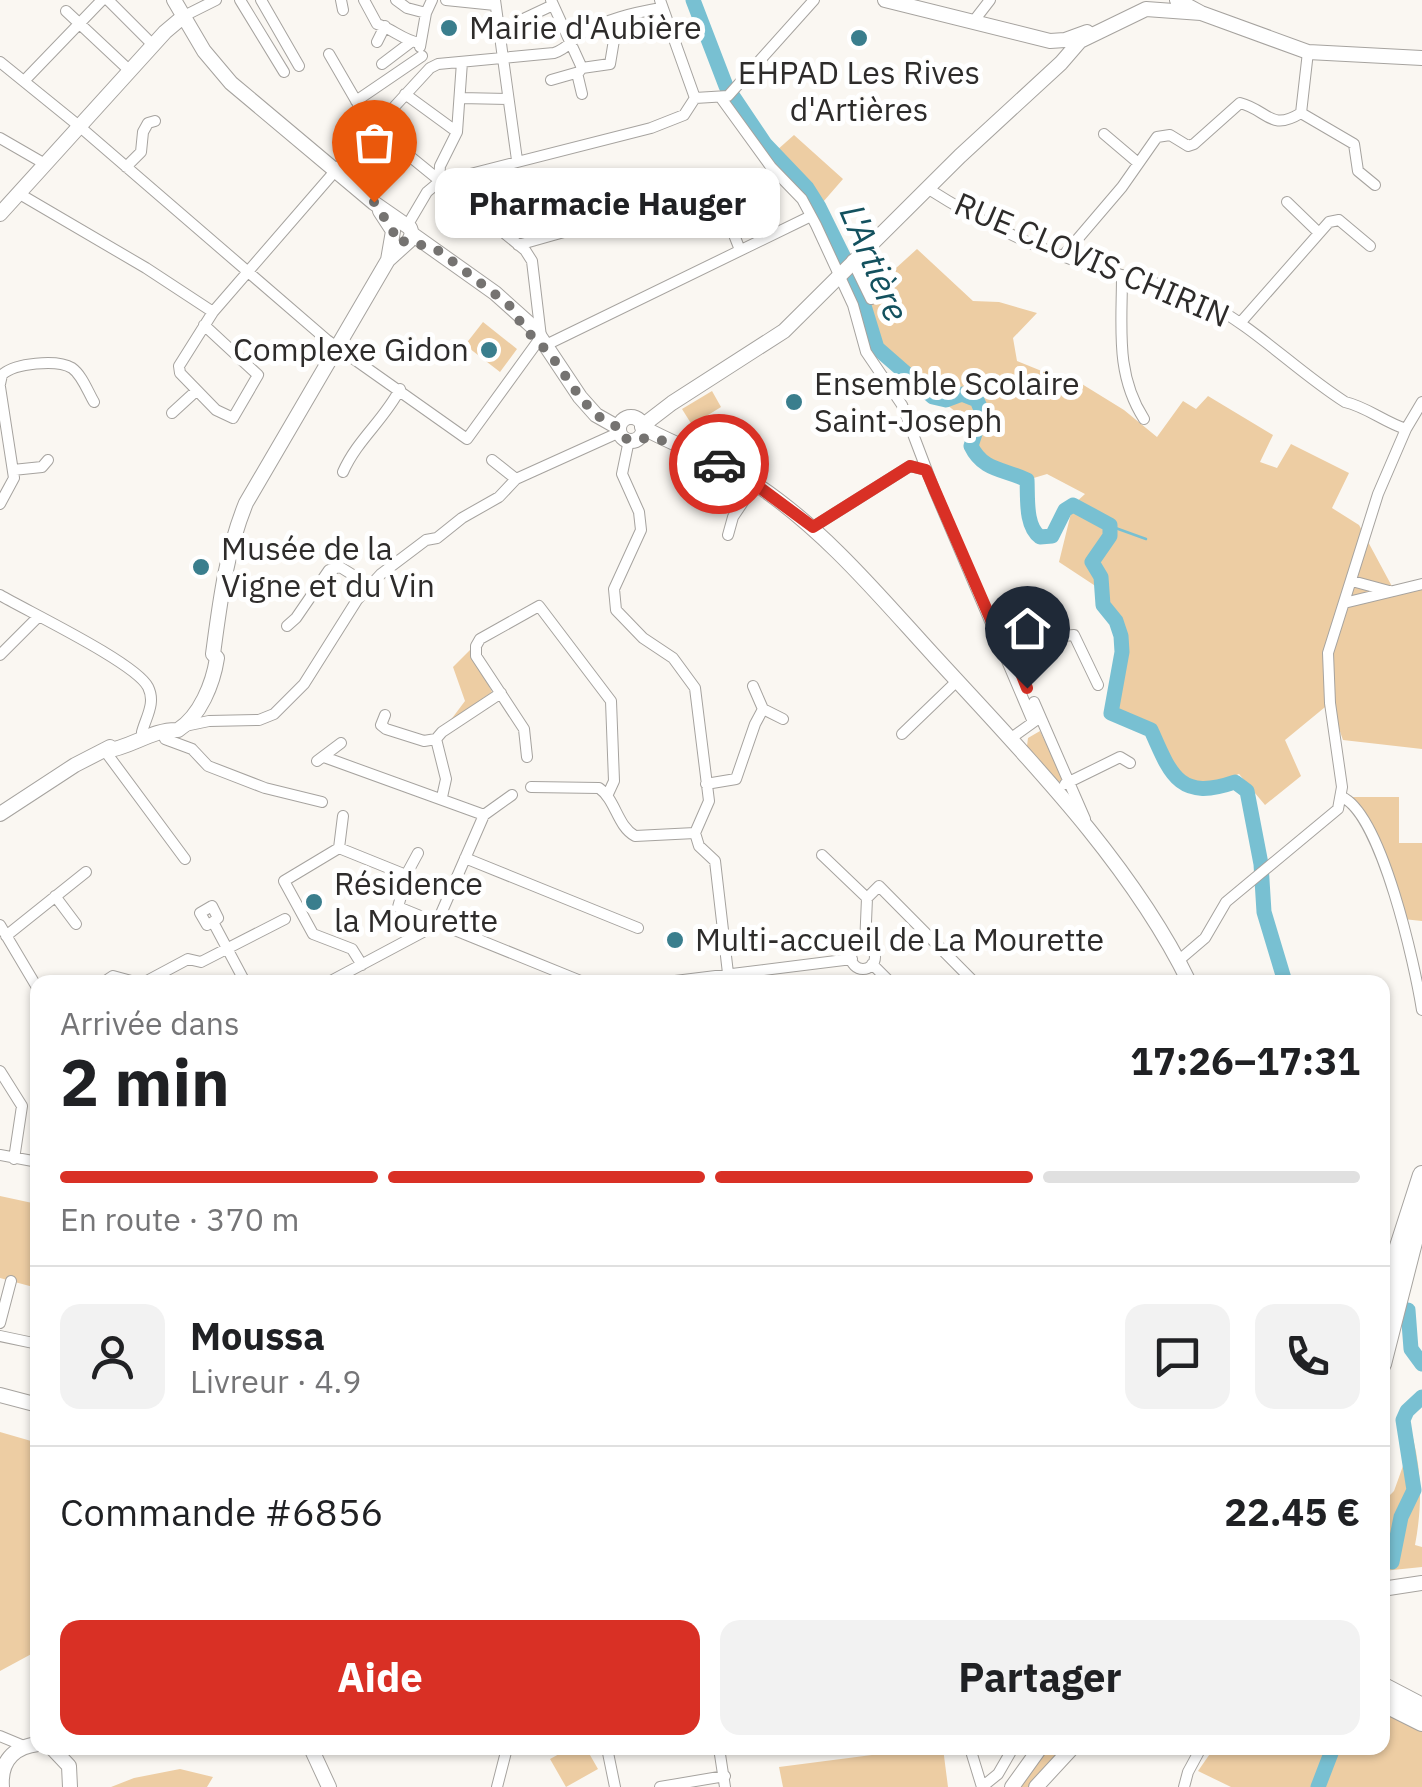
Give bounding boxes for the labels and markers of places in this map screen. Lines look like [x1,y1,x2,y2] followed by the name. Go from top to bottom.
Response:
[469,6,702,48] place label: Mairie d'Aubière
[438,17,460,39] marker: Mairie d'Aubière
[848,27,870,49] marker: EHPAD Les Rives d'Artières
[738,51,980,130] place label: EHPAD Les Rives d'Artières
[332,100,417,203] pin
[434,167,779,237] callout: Pharmacie Hauger
[233,328,469,370] place label: Complexe Gidon
[478,339,500,361] marker: Complexe Gidon
[814,362,1080,441] place label: Ensemble Scolaire Saint-Joseph
[783,391,805,413] marker: Ensemble Scolaire Saint-Joseph
[221,527,435,606] place label: Musée de la Vigne et du Vin
[190,556,212,578] marker: Musée de la Vigne et du Vin
[985,586,1070,689] pin
[334,862,498,941] place label: Résidence la Mourette
[303,891,325,913] marker: Résidence la Mourette
[695,918,1104,960] place label: Multi-accueil de La Mourette
[664,929,686,951] marker: Multi-accueil de La Mourette

